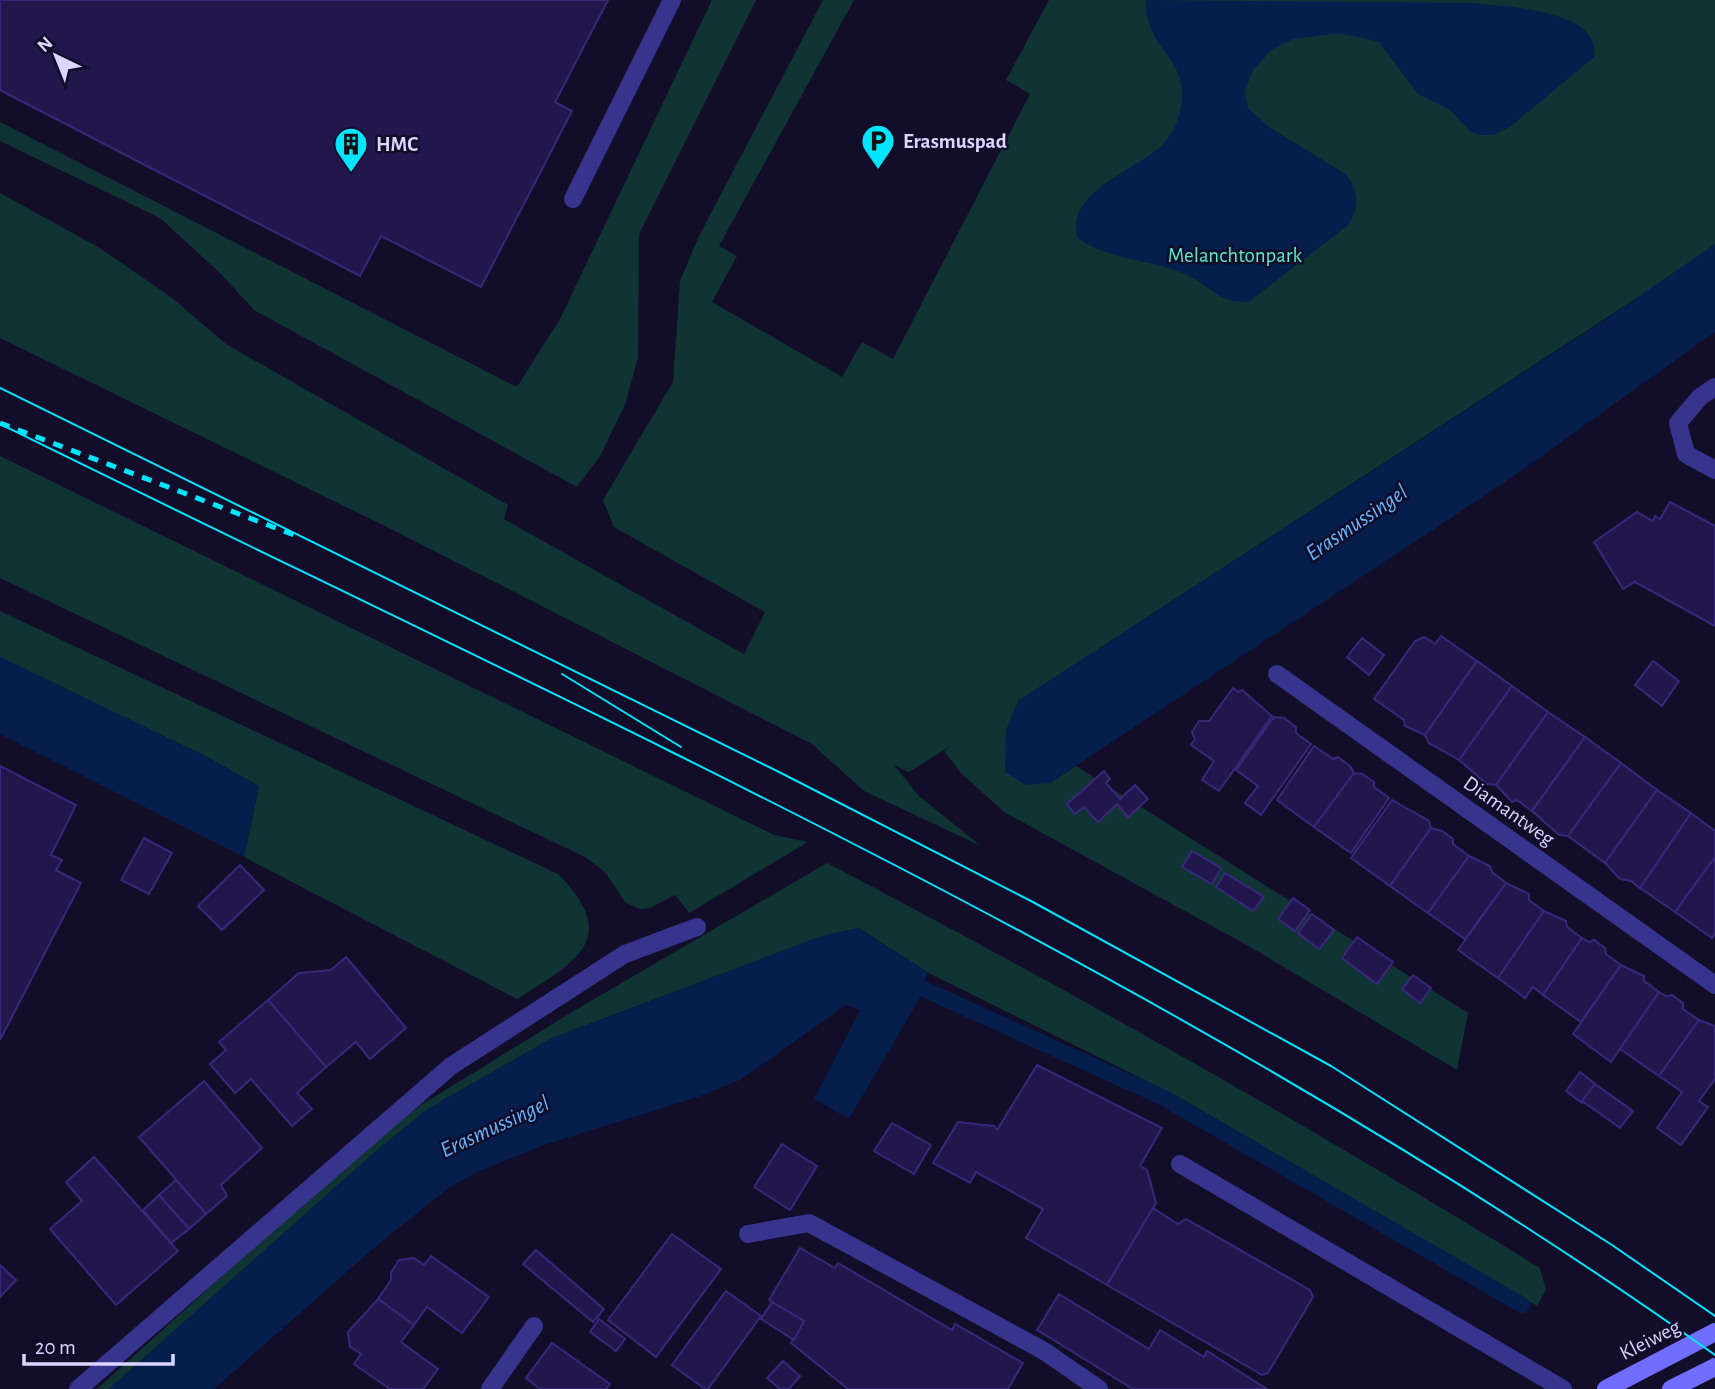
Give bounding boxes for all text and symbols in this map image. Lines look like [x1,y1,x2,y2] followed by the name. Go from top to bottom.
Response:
[21,21,91,91] north arrow
[34,33,57,56] text: N
[859,122,897,171] parking icon: Erasmuspad
[332,125,370,174] building icon: HMC
[903,131,1007,152] place label: Erasmuspad
[376,134,418,155] place label: HMC
[1168,245,1303,266] park label: Melanchtonpark
[1302,480,1412,565] water label: Erasmussingel
[1460,772,1559,850] street label: Diamantweg
[437,1092,553,1162] water label: Erasmussingel
[1616,1316,1684,1364] street label: Kleiweg
[24,1322,173,1366] scale bar
[35,1337,76,1358] text: 20 m

